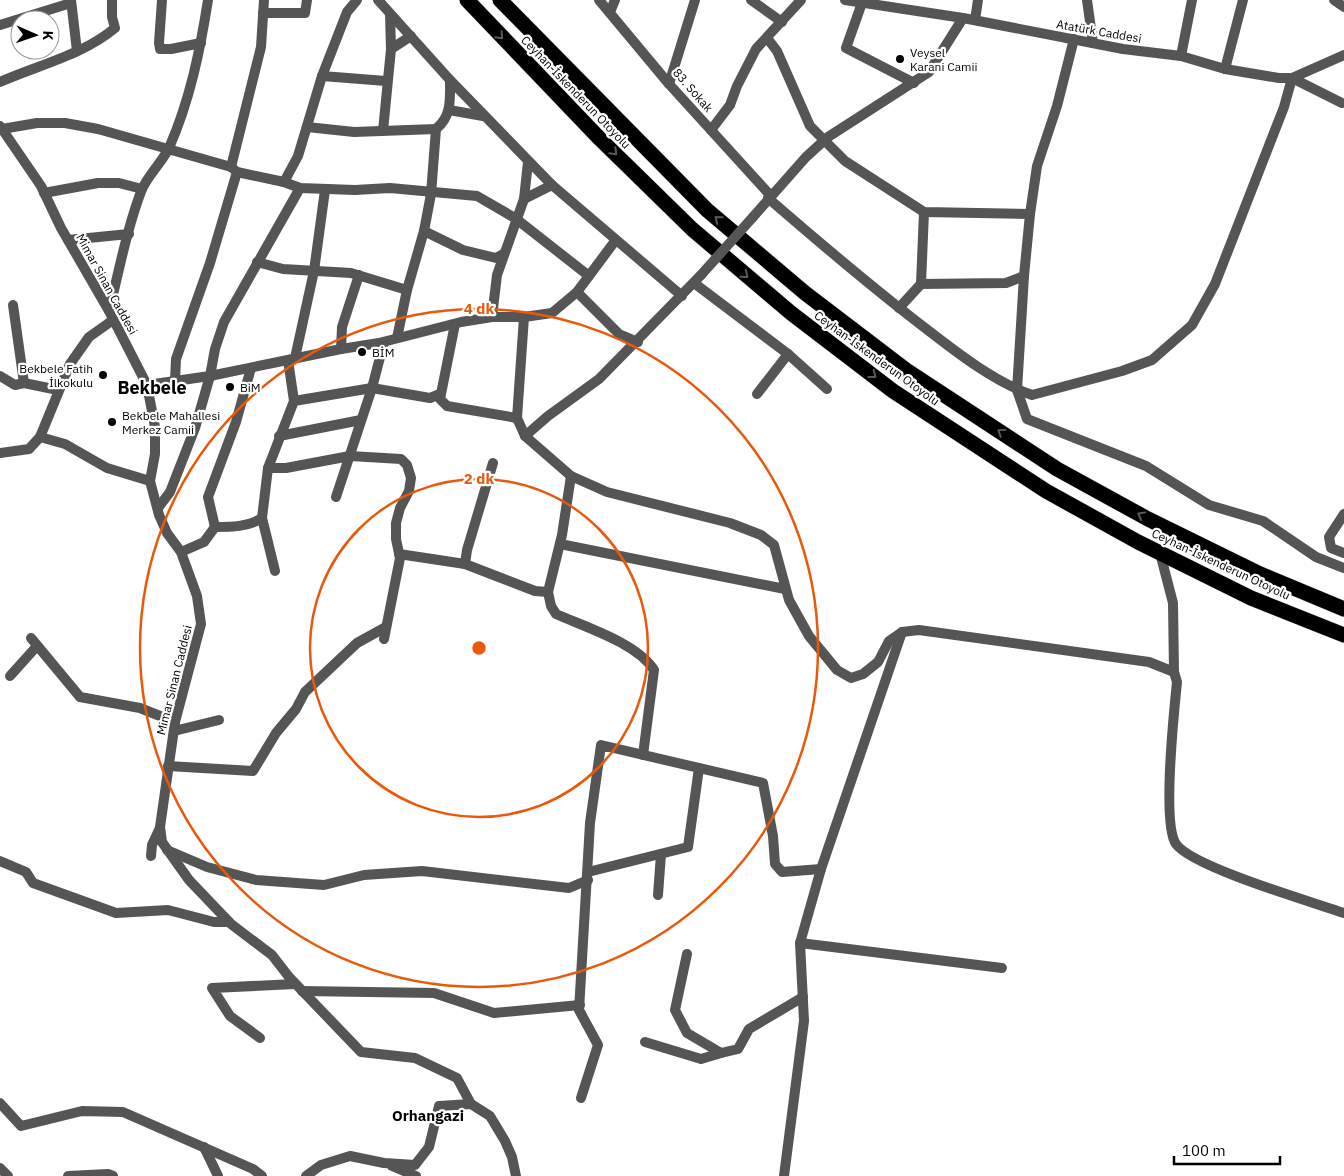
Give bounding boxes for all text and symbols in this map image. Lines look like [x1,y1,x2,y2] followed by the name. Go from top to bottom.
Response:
[10,10,60,60] north arrow
[1055,16,1143,46] street label: Atatürk Caddesi
[39,30,57,41] text: K
[494,30,503,39] one-way arrow
[518,32,634,152] street label: Ceyhan-İskenderun Otoyolu
[910,45,978,74] place label: Veysel Karani Camii
[894,53,906,65] marker: Veysel Karani Camii
[670,65,717,115] street label: 83. Sokak
[608,146,617,155] one-way arrow
[714,216,723,225] one-way arrow
[73,231,141,337] street label: Mimar Sinan Caddesi
[740,269,749,278] one-way arrow
[464,299,494,318] text: 4 dk
[811,308,943,408] street label: Ceyhan-İskenderun Otoyolu
[372,345,394,360] place label: BİM
[356,346,368,358] marker: BİM
[19,361,93,390] place label: Bekbele Fatih İlkokulu
[97,369,109,381] marker: Bekbele Fatih İlkokulu
[867,370,876,378] one-way arrow
[117,376,187,399] district label: Bekbele
[240,380,261,395] place label: BiM
[224,381,236,393] marker: BiM
[122,408,220,437] place label: Bekbele Mahallesi Merkez Camii
[106,416,118,428] marker: Bekbele Mahallesi Merkez Camii
[998,429,1007,439] one-way arrow
[464,469,494,488] text: 2 dk
[1137,511,1146,521] one-way arrow
[1149,525,1293,603] street label: Ceyhan-İskenderun Otoyolu
[153,623,195,737] street label: Mimar Sinan Caddesi
[470,639,488,657] centre of rings
[392,1106,464,1125] district label: Orhangazi
[1174,1134,1280,1166] scale bar
[1182,1141,1226,1160] text: 100 m

